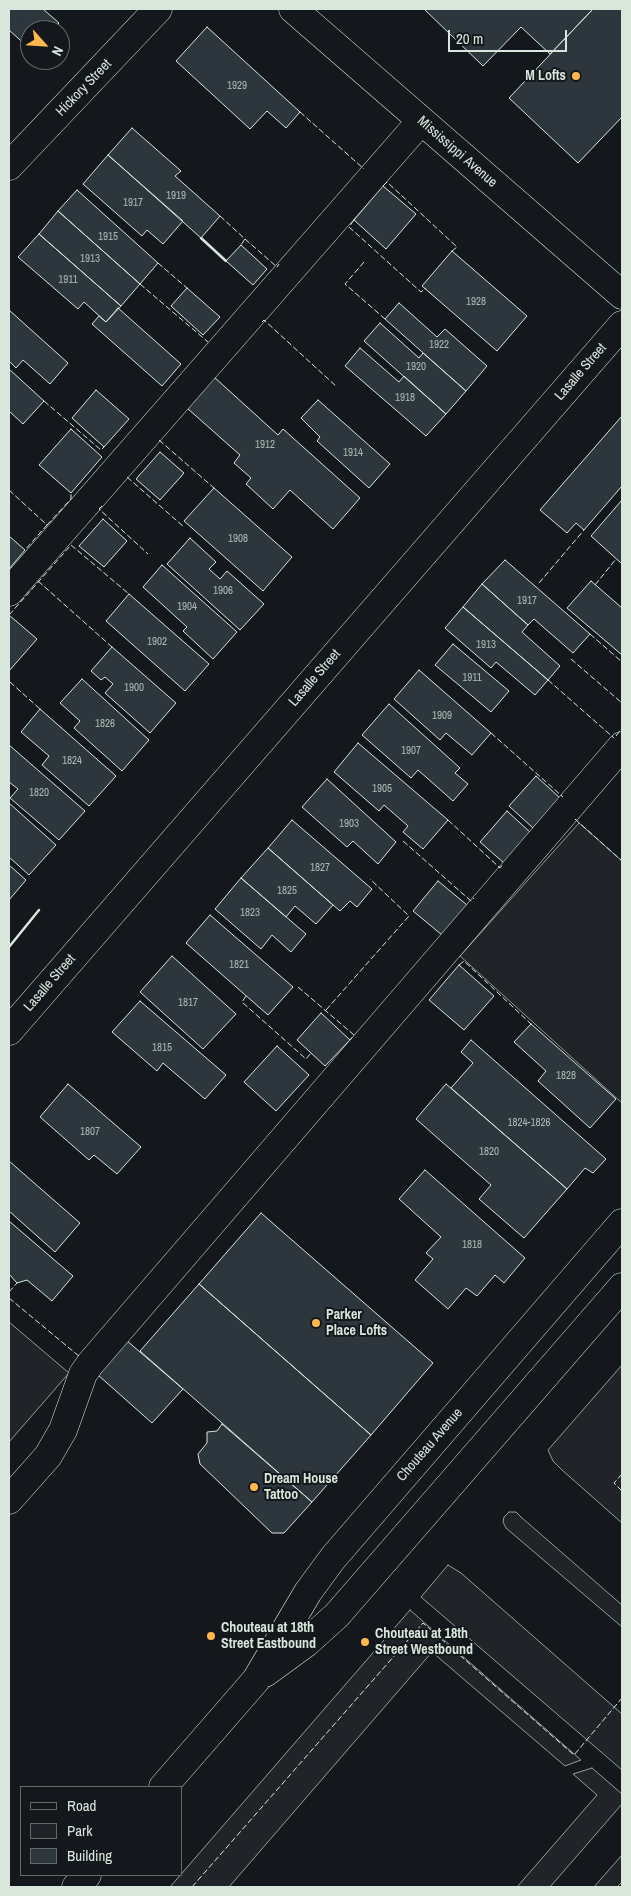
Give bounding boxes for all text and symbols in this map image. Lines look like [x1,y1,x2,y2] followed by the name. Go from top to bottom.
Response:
[20,20,70,70] north arrow
[451,20,570,52] scale bar
[456,28,483,49] text: 20 m
[48,43,67,59] text: N
[53,56,115,120] street label: Hickory Street
[525,68,566,84] place label: M Lofts
[570,70,582,82] marker: M Lofts
[227,79,247,93] house number: 1929
[414,113,500,191] street label: Mississippi Avenue
[166,189,186,203] house number: 1919
[123,196,143,210] house number: 1917
[98,230,118,244] house number: 1915
[80,252,100,266] house number: 1913
[58,273,78,287] house number: 1911
[466,295,486,309] house number: 1928
[429,338,449,352] house number: 1922
[552,340,610,404] street label: Lasalle Street
[406,360,426,374] house number: 1920
[395,391,415,405] house number: 1918
[255,438,275,452] house number: 1912
[343,446,363,460] house number: 1914
[228,532,248,546] house number: 1908
[213,584,233,598] house number: 1906
[517,594,537,608] house number: 1917
[177,600,197,614] house number: 1904
[147,635,167,649] house number: 1902
[476,638,496,652] house number: 1913
[286,646,344,710] street label: Lasalle Street
[462,671,482,685] house number: 1911
[124,681,144,695] house number: 1900
[432,709,452,723] house number: 1909
[95,717,115,731] house number: 1826
[401,744,421,758] house number: 1907
[62,754,82,768] house number: 1824
[372,782,392,796] house number: 1905
[29,786,49,800] house number: 1820
[339,817,359,831] house number: 1903
[310,861,330,875] house number: 1827
[277,884,297,898] house number: 1825
[240,906,260,920] house number: 1823
[21,951,79,1015] street label: Lasalle Street
[229,958,249,972] house number: 1821
[178,996,198,1010] house number: 1817
[152,1041,172,1055] house number: 1815
[556,1069,576,1083] house number: 1828
[507,1116,551,1130] house number: 1824-1826
[80,1125,100,1139] house number: 1807
[479,1145,499,1159] house number: 1820
[462,1238,482,1252] house number: 1818
[326,1307,387,1340] place label: Parker Place Lofts
[310,1317,322,1329] marker: Parker Place Lofts
[394,1405,466,1485] street label: Chouteau Avenue
[264,1471,338,1504] place label: Dream House Tattoo
[248,1481,260,1493] marker: Dream House Tattoo
[221,1620,316,1652] place label: Chouteau at 18th Street Eastbound
[375,1626,473,1658] place label: Chouteau at 18th Street Westbound
[205,1630,217,1642] marker: Chouteau at 18th Street Eastbound
[359,1636,371,1648] marker: Chouteau at 18th Street Westbound
[20,1786,182,1876] legend
[67,1795,96,1816] text: Road
[67,1820,92,1841] text: Park
[67,1845,112,1866] text: Building

